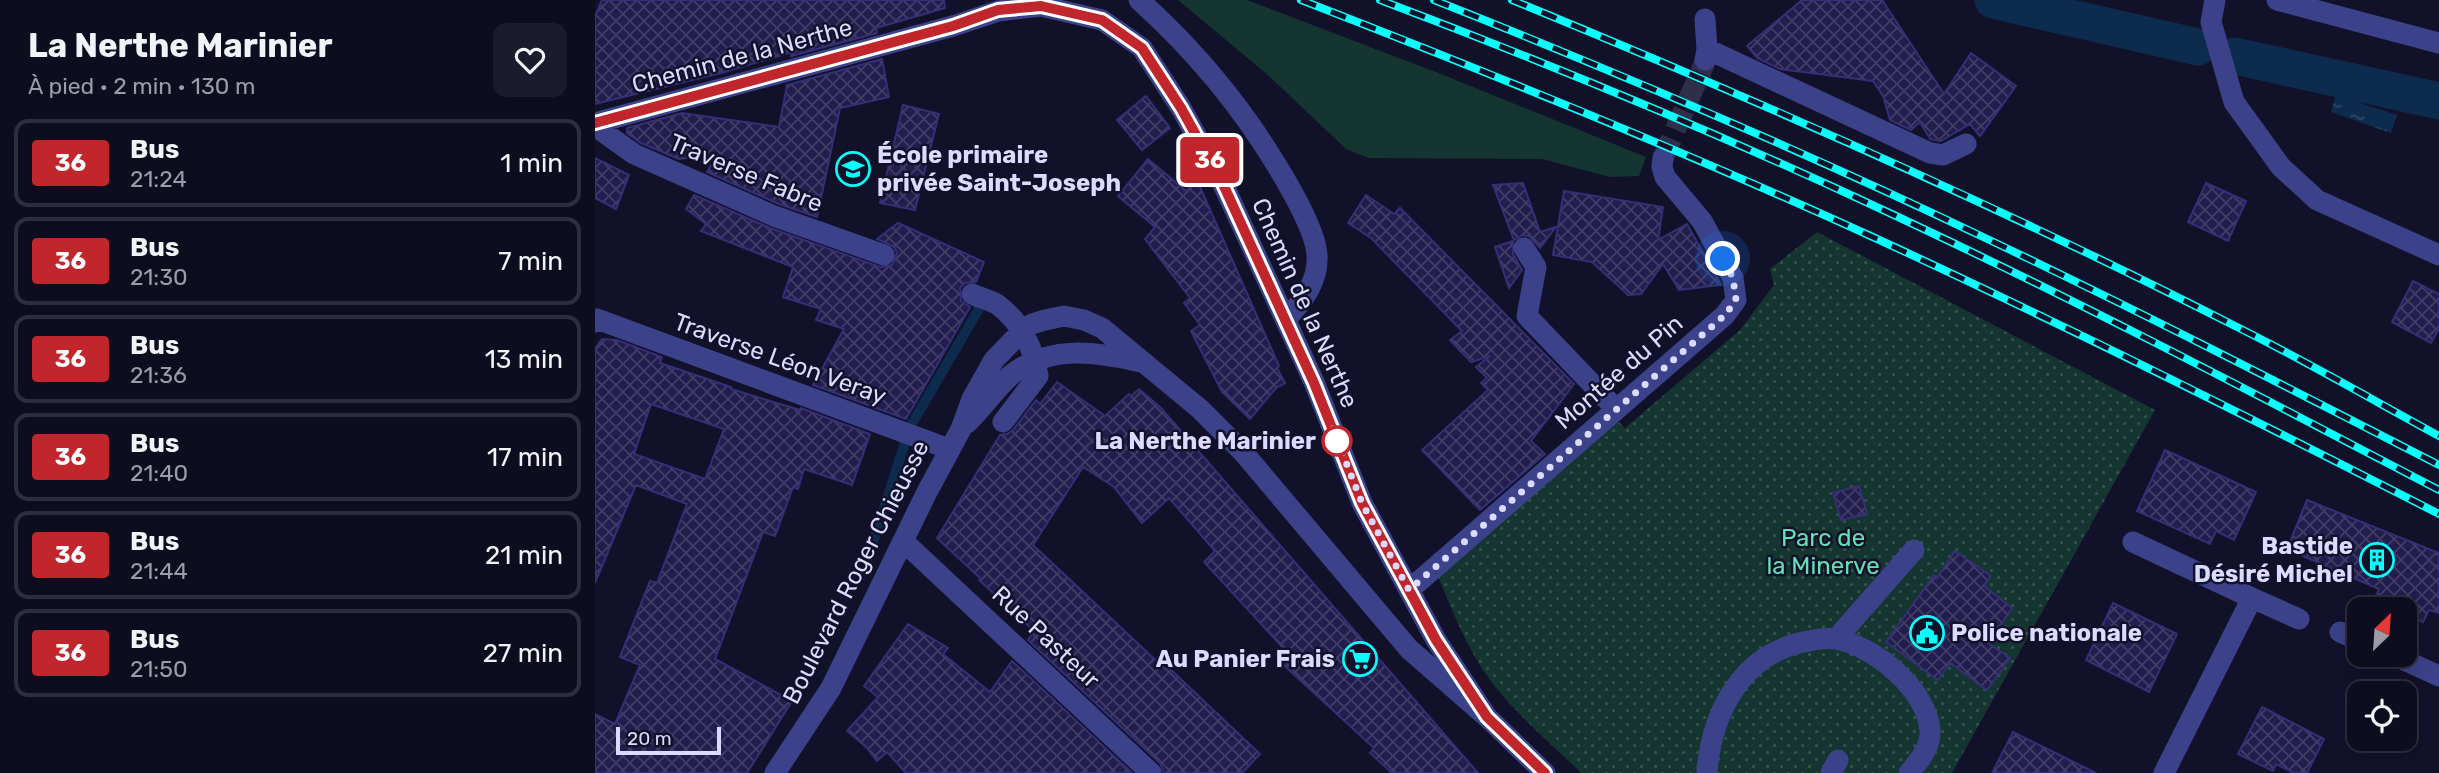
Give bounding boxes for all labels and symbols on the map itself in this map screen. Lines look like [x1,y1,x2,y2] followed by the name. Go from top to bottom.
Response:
[629,13,855,99] street label: Chemin de la Nerthe
[665,128,827,218] street label: Traverse Fabre
[1179,137,1241,183] line badge: 36
[877,141,1121,197] place label: École primaire privée Saint-Joseph
[834,150,872,188] school or university icon: École primaire privée Saint-Joseph
[1246,194,1364,412] street label: Chemin de la Nerthe
[1705,241,1740,276] your location
[670,308,890,410] street label: Traverse Léon Veray
[1550,309,1688,435] street label: Montée du Pin
[1322,426,1352,456] marker: La Nerthe Marinier
[1095,427,1316,455] place label: La Nerthe Marinier
[777,436,935,708] street label: Boulevard Roger Chieusse
[1766,524,1880,580] park label: Parc de la Minerve
[2194,532,2353,588] place label: Bastide Désiré Michel
[2358,541,2396,579] building icon: Bastide Désiré Michel
[987,580,1105,694] street label: Rue Pasteur
[2347,597,2417,667] north arrow
[1908,614,1946,652] public building icon: Police nationale
[1951,619,2142,647] place label: Police nationale
[1341,640,1379,678] supermarket icon: Au Panier Frais
[1156,645,1335,673] place label: Au Panier Frais
[616,724,721,756] scale bar

